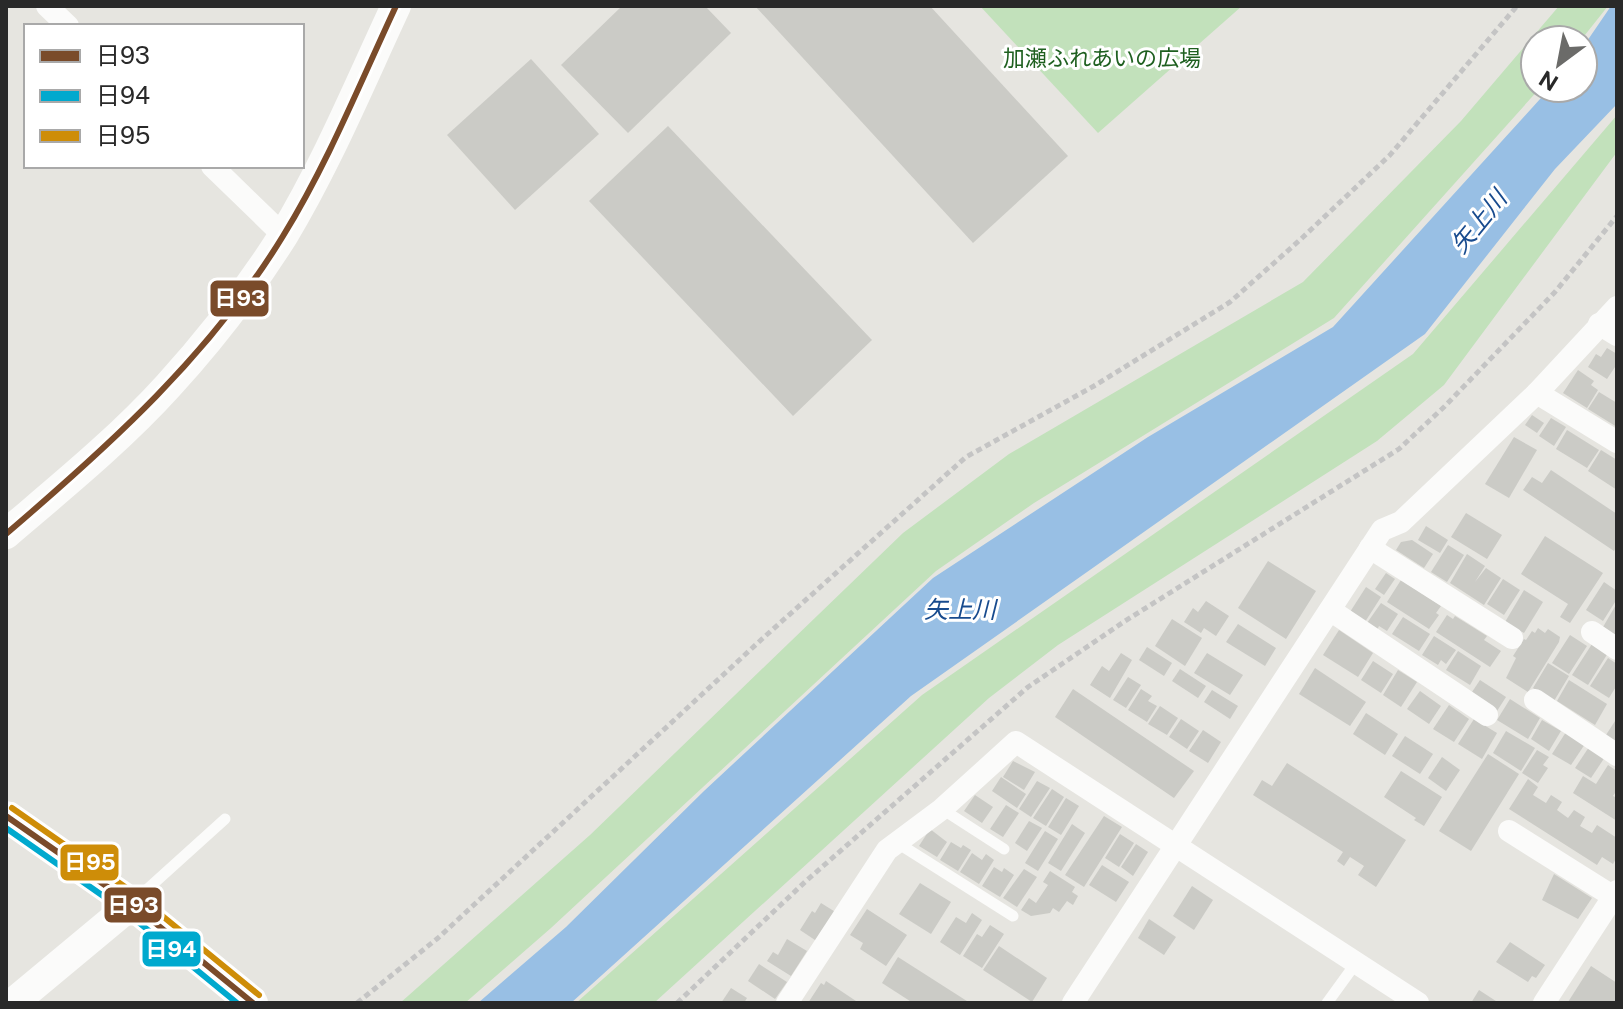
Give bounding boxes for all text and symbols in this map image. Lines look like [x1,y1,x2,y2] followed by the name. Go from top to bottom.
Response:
[24,24,304,168] legend
[1519,24,1599,104] north arrow
[96,41,150,69] text: 日93
[1003,45,1201,71] park label: 加瀬ふれあいの広場
[1534,65,1563,97] text: N
[96,81,150,109] text: 日94
[96,121,150,149] text: 日95
[1445,182,1514,258] water label: 矢上川
[209,279,270,318] line badge: 日93
[214,285,266,311] text: 日93
[924,595,999,623] water label: 矢上川
[59,843,120,882] line badge: 日95
[64,849,116,875] text: 日95
[103,886,163,924] line badge: 日93
[107,892,159,918] text: 日93
[141,930,202,968] line badge: 日94
[146,936,196,962] text: 日94

